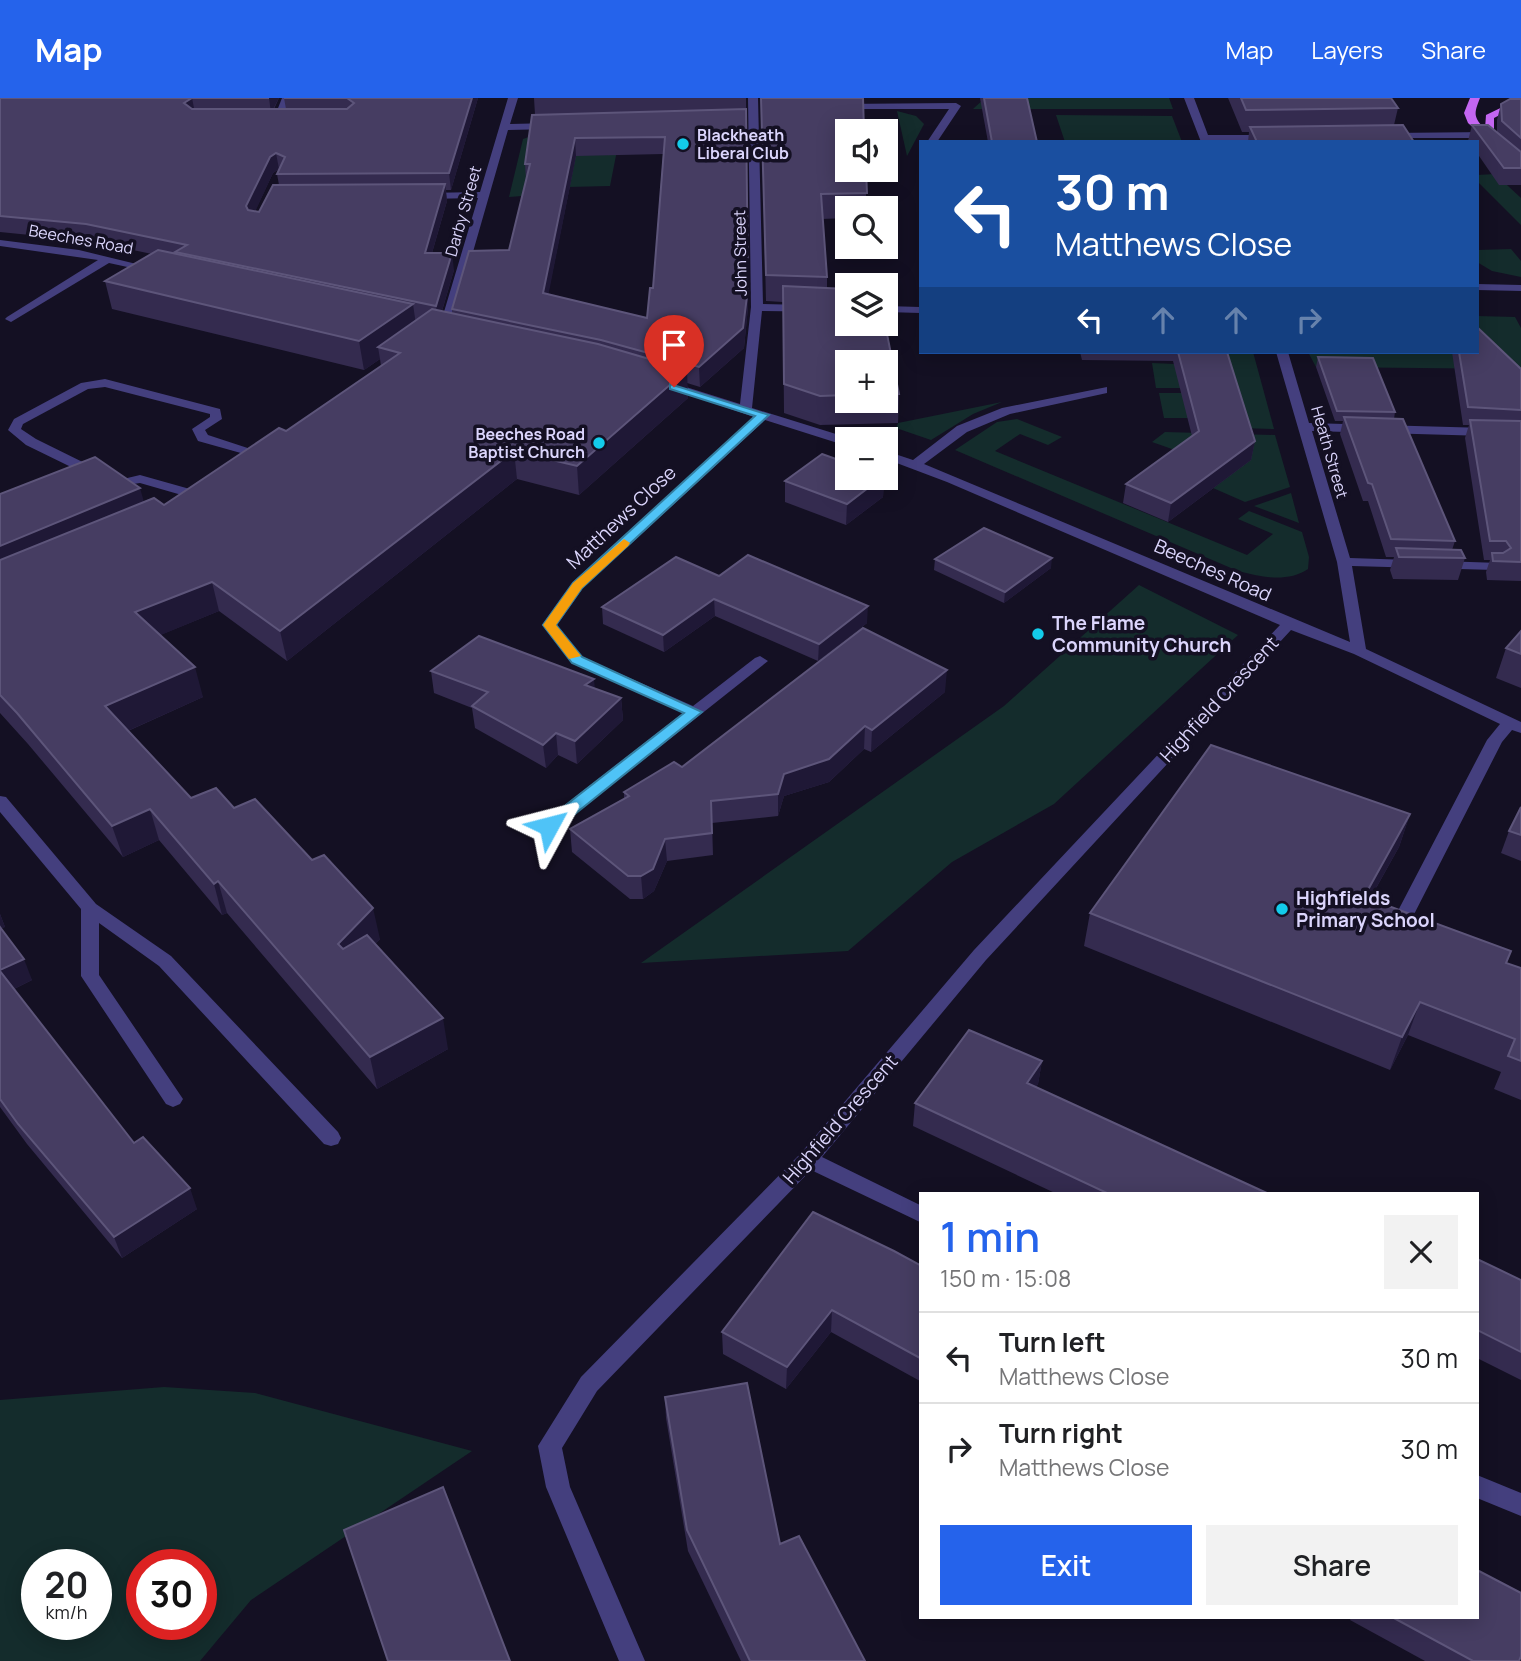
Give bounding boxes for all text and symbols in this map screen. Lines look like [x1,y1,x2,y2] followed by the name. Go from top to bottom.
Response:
[35,27,103,72] text: Map
[1226,33,1273,66] text: Map
[1311,33,1383,66] text: Layers
[1421,33,1486,66] text: Share
[835,119,898,490] map controls
[835,119,898,182] button: sound
[697,124,789,164] place label: Blackheath Liberal Club
[675,136,691,152] marker: Blackheath Liberal Club
[1055,158,1170,225] text: 30 m
[440,163,486,259] street label: Darby Street
[940,168,1031,259] icon: left
[835,196,898,259] button: search
[728,210,752,296] street label: John Street
[27,219,135,259] street label: Beeches Road
[1055,222,1292,266] text: Matthews Close
[835,273,898,336] button: layers
[1071,301,1109,339] icon: left
[1144,301,1182,339] icon: ahead
[1217,301,1255,339] icon: ahead
[1290,301,1328,339] icon: right
[644,315,704,387] pin
[655,326,693,364] icon: arrive
[835,350,898,413] button: +
[1306,403,1354,501] street label: Heath Street
[468,423,585,463] place label: Beeches Road Baptist Church
[835,427,898,490] button: −
[591,435,607,451] marker: Beeches Road Baptist Church
[561,459,681,575] street label: Matthews Close
[1150,533,1276,607] street label: Beeches Road
[1052,610,1231,658] place label: The Flame Community Church
[1030,626,1046,642] marker: The Flame Community Church
[1154,630,1284,768] street label: Highfield Crescent
[512,789,586,863] position arrow
[1296,885,1435,933] place label: Highfields Primary School
[1274,901,1290,917] marker: Highfields Primary School
[777,1049,903,1189] street label: Highfield Crescent
[940,1207,1040,1265] text: 1 min
[1384,1215,1458,1289] button: close
[940,1262,1071,1294] text: 150 m · 15:08
[999,1324,1106,1360] text: Turn left
[940,1339,978,1377] icon: left
[1401,1340,1458,1376] text: 30 m
[999,1360,1170,1392] text: Matthews Close
[999,1415,1123,1451] text: Turn right
[940,1430,978,1468] icon: right
[1401,1431,1458,1467] text: 30 m
[999,1451,1170,1483] text: Matthews Close
[940,1525,1192,1605] button: Exit
[1206,1525,1458,1605] button: Share
[126,1549,217,1640] speed limit sign: 30
[45,1561,88,1609] text: 20
[46,1600,87,1624] text: km/h

